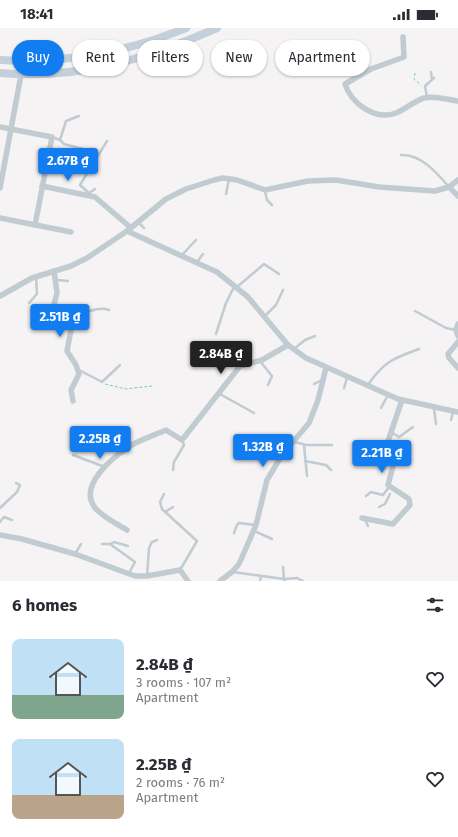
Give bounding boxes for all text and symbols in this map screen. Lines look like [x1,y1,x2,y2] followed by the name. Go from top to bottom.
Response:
[20,5,54,23] text: 18:41
[12,40,64,76] chip: Buy
[72,40,129,76] chip: Rent
[137,40,203,76] chip: Filters
[211,40,267,76] chip: New
[275,40,370,76] chip: Apartment
[31,148,105,182] pin: 2.67B ₫
[47,153,89,168] text: 2.67B ₫
[23,304,97,338] pin: 2.51B ₫
[39,309,81,324] text: 2.51B ₫
[184,341,258,375] pin: 2.84B ₫
[199,346,243,361] text: 2.84B ₫
[63,426,137,460] pin: 2.25B ₫
[79,431,121,446] text: 2.25B ₫
[226,434,300,468] pin: 1.32B ₫
[242,439,284,454] text: 1.32B ₫
[345,440,419,474] pin: 2.21B ₫
[361,445,403,460] text: 2.21B ₫
[424,594,446,616] icon: filters
[12,595,77,616] text: 6 homes
[136,654,193,675] text: 2.84B ₫
[44,655,92,703] icon: home
[424,668,446,690] icon: heart
[136,675,231,690] text: 3 rooms · 107 m²
[136,690,198,705] text: Apartment
[136,754,192,775] text: 2.25B ₫
[44,755,92,803] icon: home
[424,768,446,790] icon: heart
[136,775,225,790] text: 2 rooms · 76 m²
[136,790,198,805] text: Apartment

